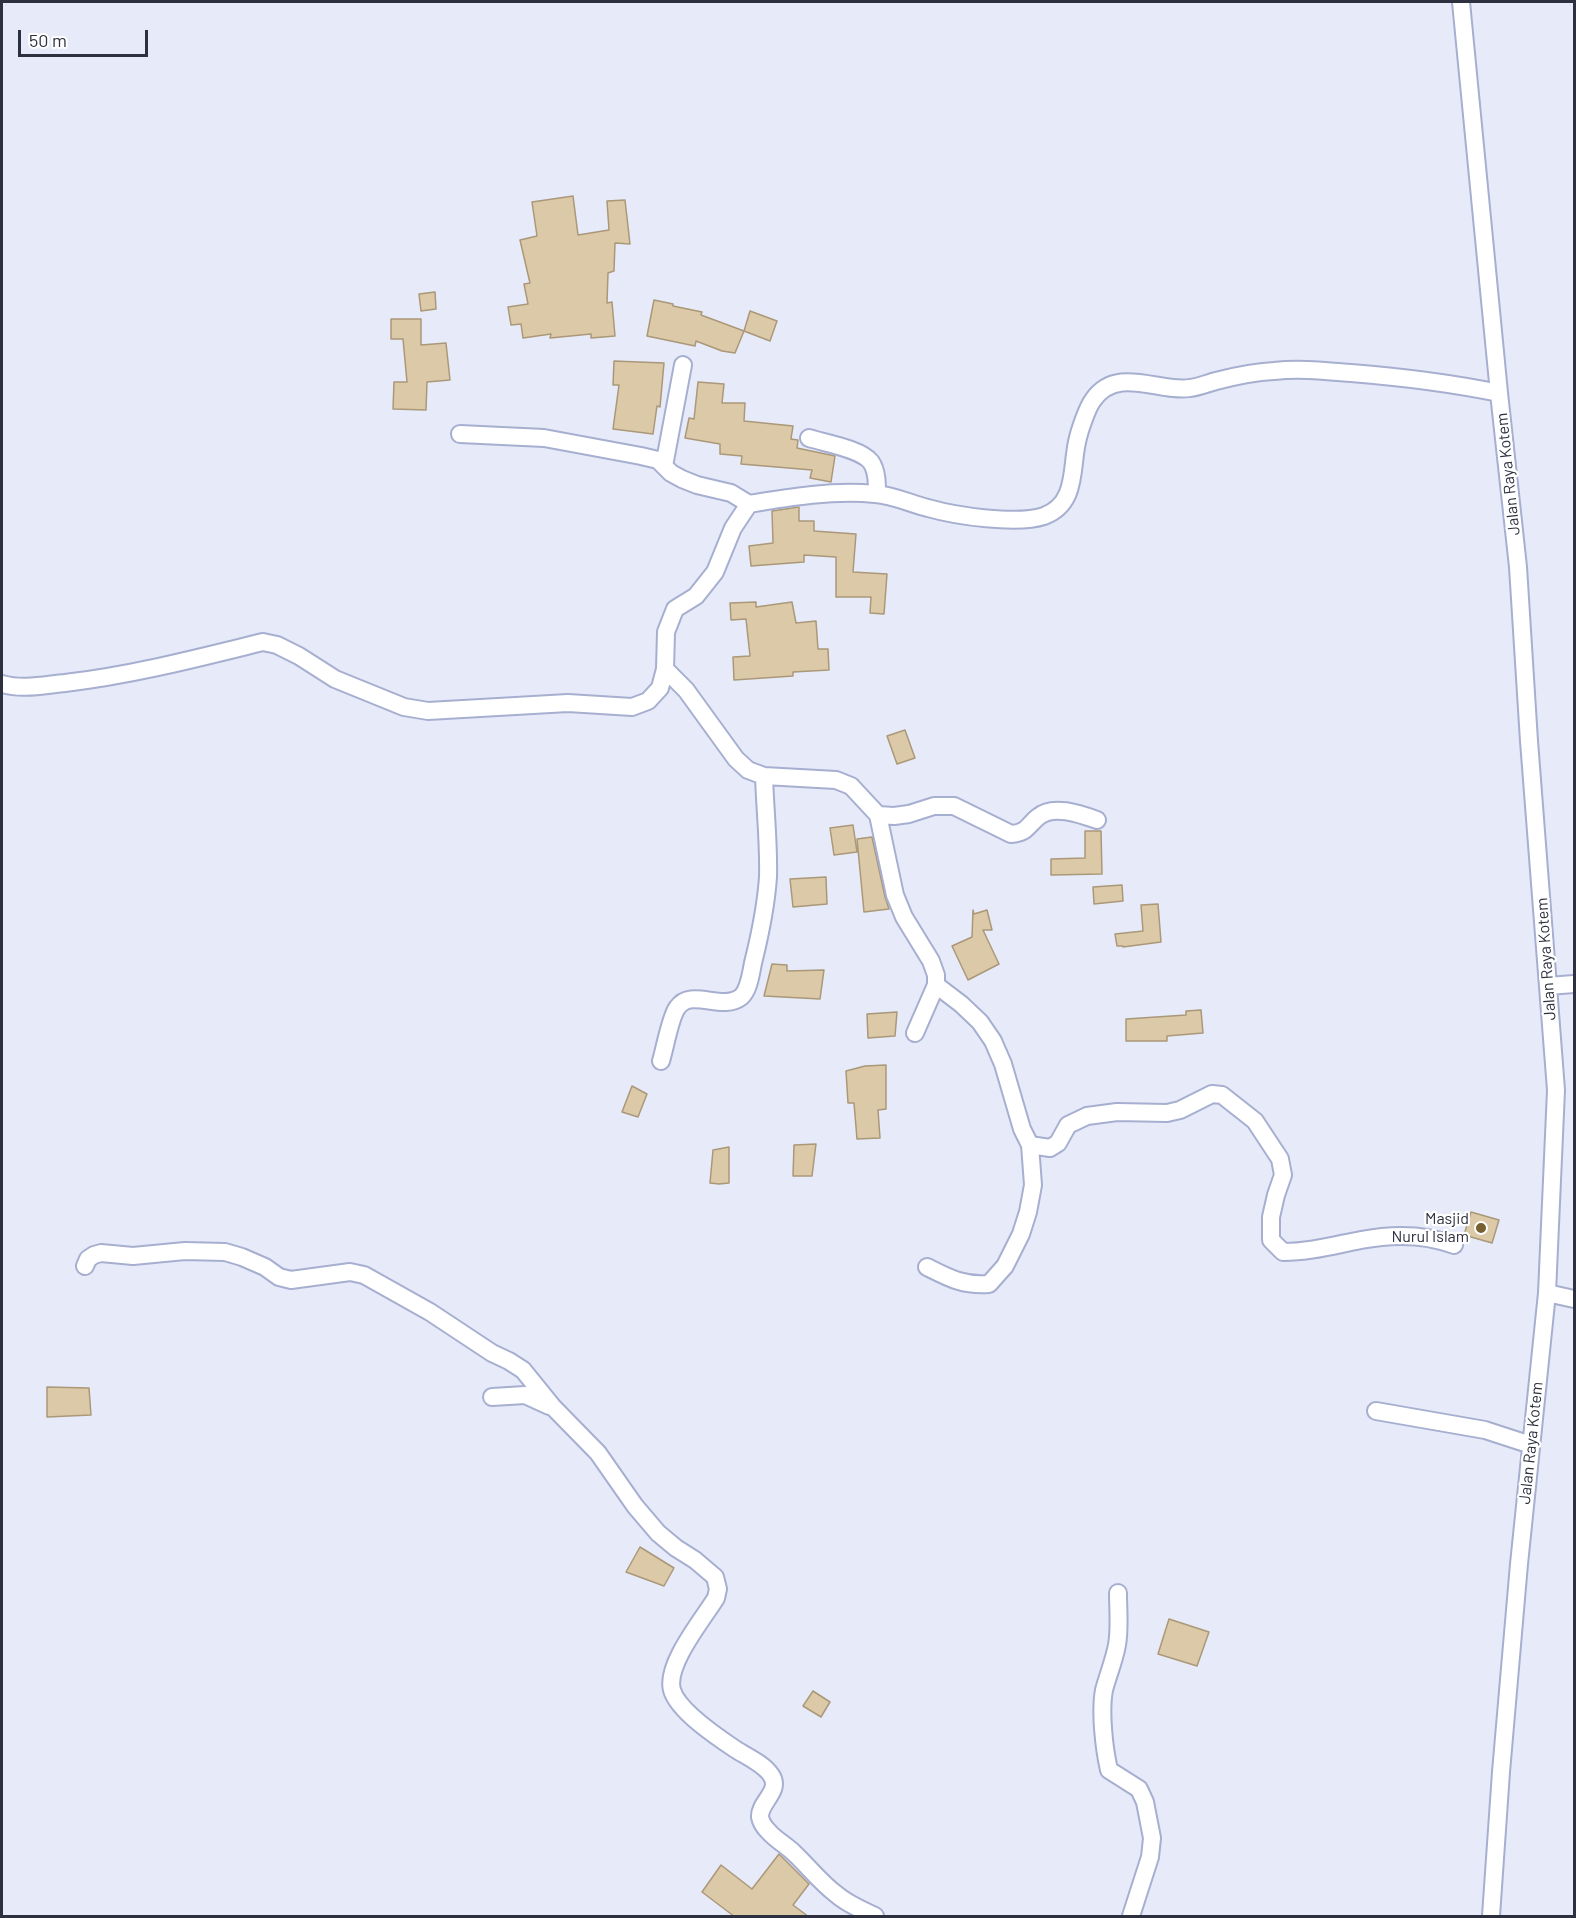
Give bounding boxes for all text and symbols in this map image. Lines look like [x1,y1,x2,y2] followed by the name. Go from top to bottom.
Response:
[21,18,152,56] scale bar
[29,29,67,51] text: 50 m
[1492,412,1524,536] street label: Jalan Raya Kotem
[1532,897,1560,1021] street label: Jalan Raya Kotem
[1391,1209,1469,1247] place label: Masjid Nurul Islam
[1474,1221,1488,1235] marker: Masjid Nurul Islam
[1515,1381,1547,1505] street label: Jalan Raya Kotem

